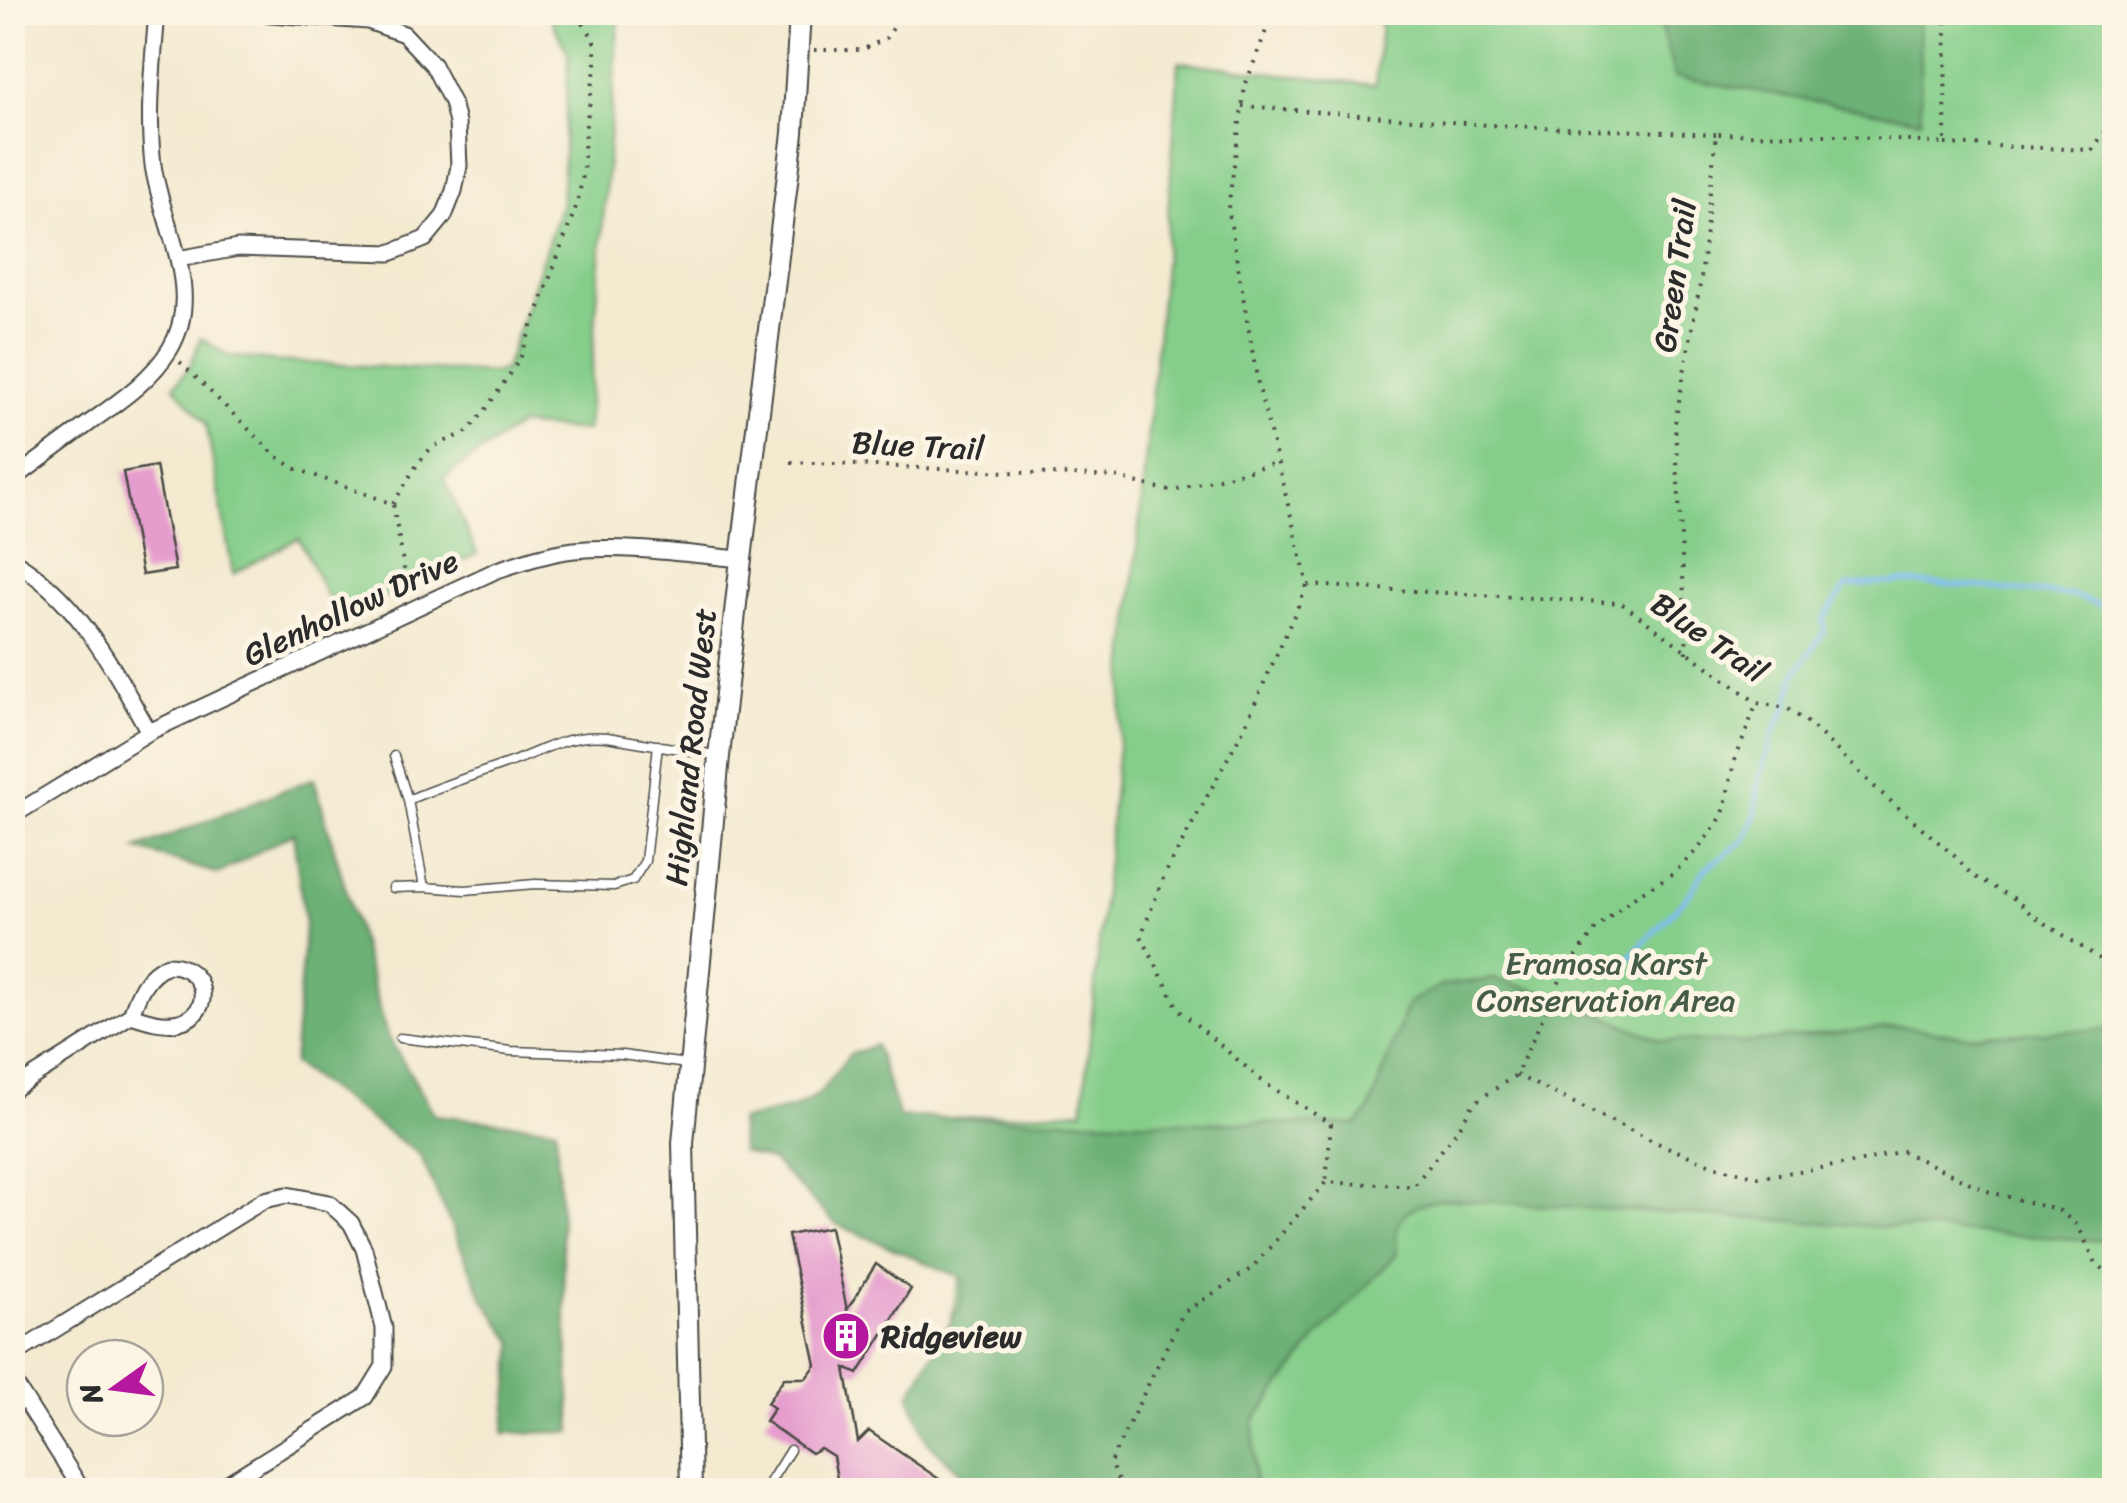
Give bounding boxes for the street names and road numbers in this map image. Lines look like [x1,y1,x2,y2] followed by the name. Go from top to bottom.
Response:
[1636,195,1714,356] street label: Green Trail
[850,414,987,478] street label: Blue Trail
[233,533,469,683] street label: Glenhollow Drive
[1638,577,1780,700] street label: Blue Trail
[648,605,734,889] street label: Highland Road West

